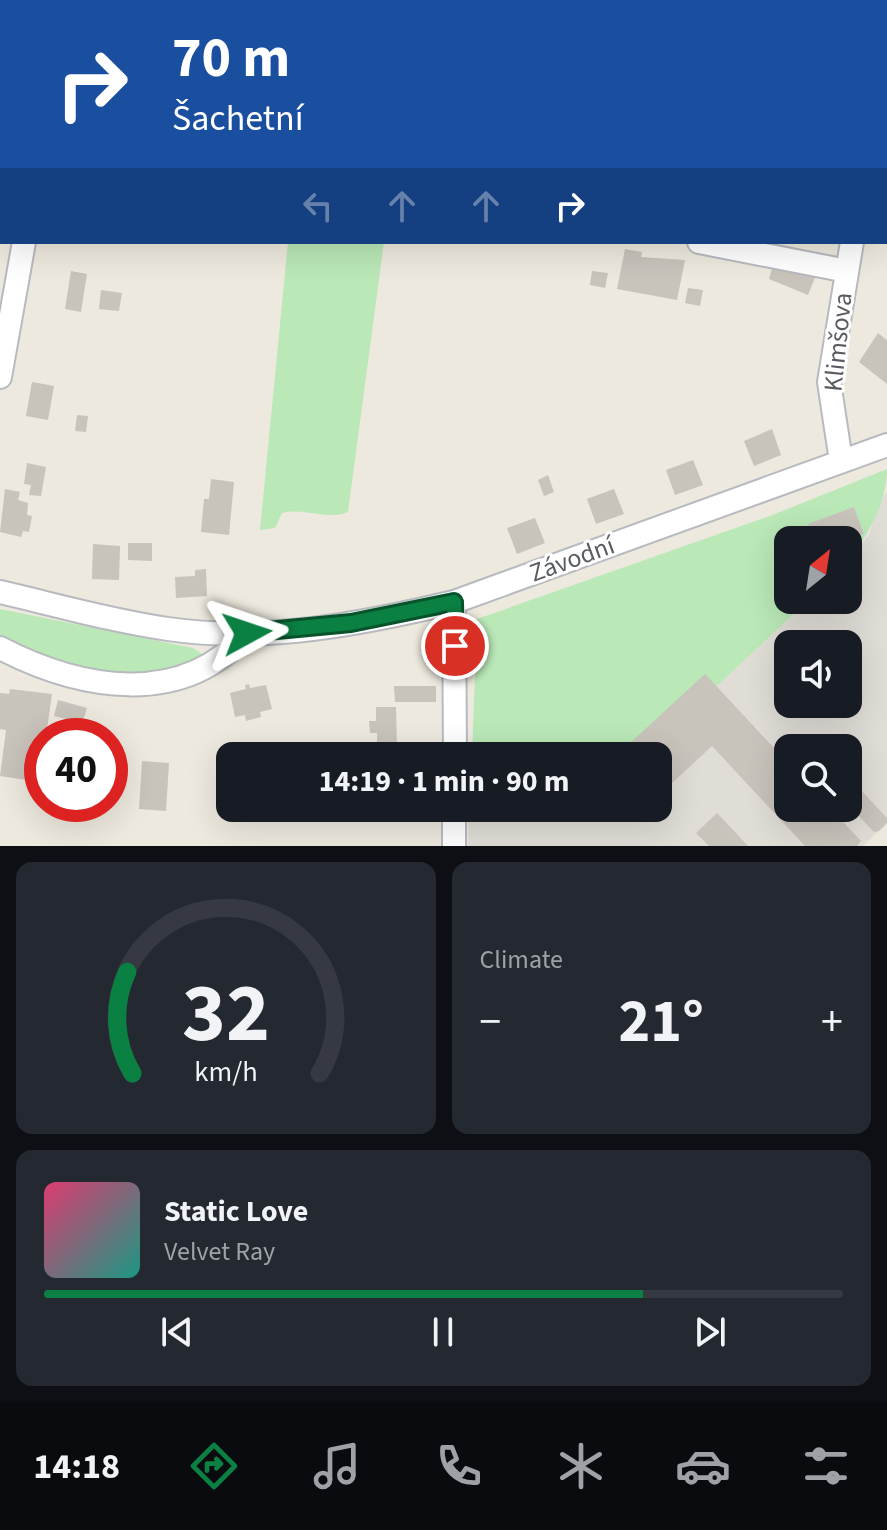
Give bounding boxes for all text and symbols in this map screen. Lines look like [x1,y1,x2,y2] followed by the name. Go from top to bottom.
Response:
[172,19,290,98] text: 70 m
[40,32,144,136] icon: right
[172,93,304,144] text: Šachetní
[296,184,340,228] icon: left
[380,184,424,228] icon: ahead
[464,184,508,228] icon: ahead
[548,184,592,228] icon: right
[814,291,862,393] street label: Klimšova
[524,526,621,591] street label: Závodní
[774,526,862,614] north arrow
[774,526,862,822] map controls
[205,591,289,675] position arrow
[421,612,489,680] pin
[433,624,477,668] icon: arrive
[774,630,862,718] button: sound
[24,718,128,822] speed limit sign: 40
[774,734,862,822] button: search
[319,760,569,803] text: 14:19 · 1 min · 90 m
[480,941,563,978] text: Climate
[182,955,270,1073] text: 32
[619,980,704,1065] text: 21°
[480,991,501,1054] text: −
[821,991,843,1054] text: +
[194,1052,257,1092] text: km/h
[164,1190,308,1233] text: Static Love
[164,1233,275,1270] text: Velvet Ray
[155,1310,199,1354] icon: previous
[421,1310,465,1354] icon: pause
[688,1310,732,1354] icon: next
[186,1438,242,1494] icon: directions
[309,1438,365,1494] icon: music
[431,1438,487,1494] icon: phone
[553,1438,609,1494] icon: climate
[675,1438,731,1494] icon: car
[798,1438,854,1494] icon: filters
[33,1441,120,1492] text: 14:18

